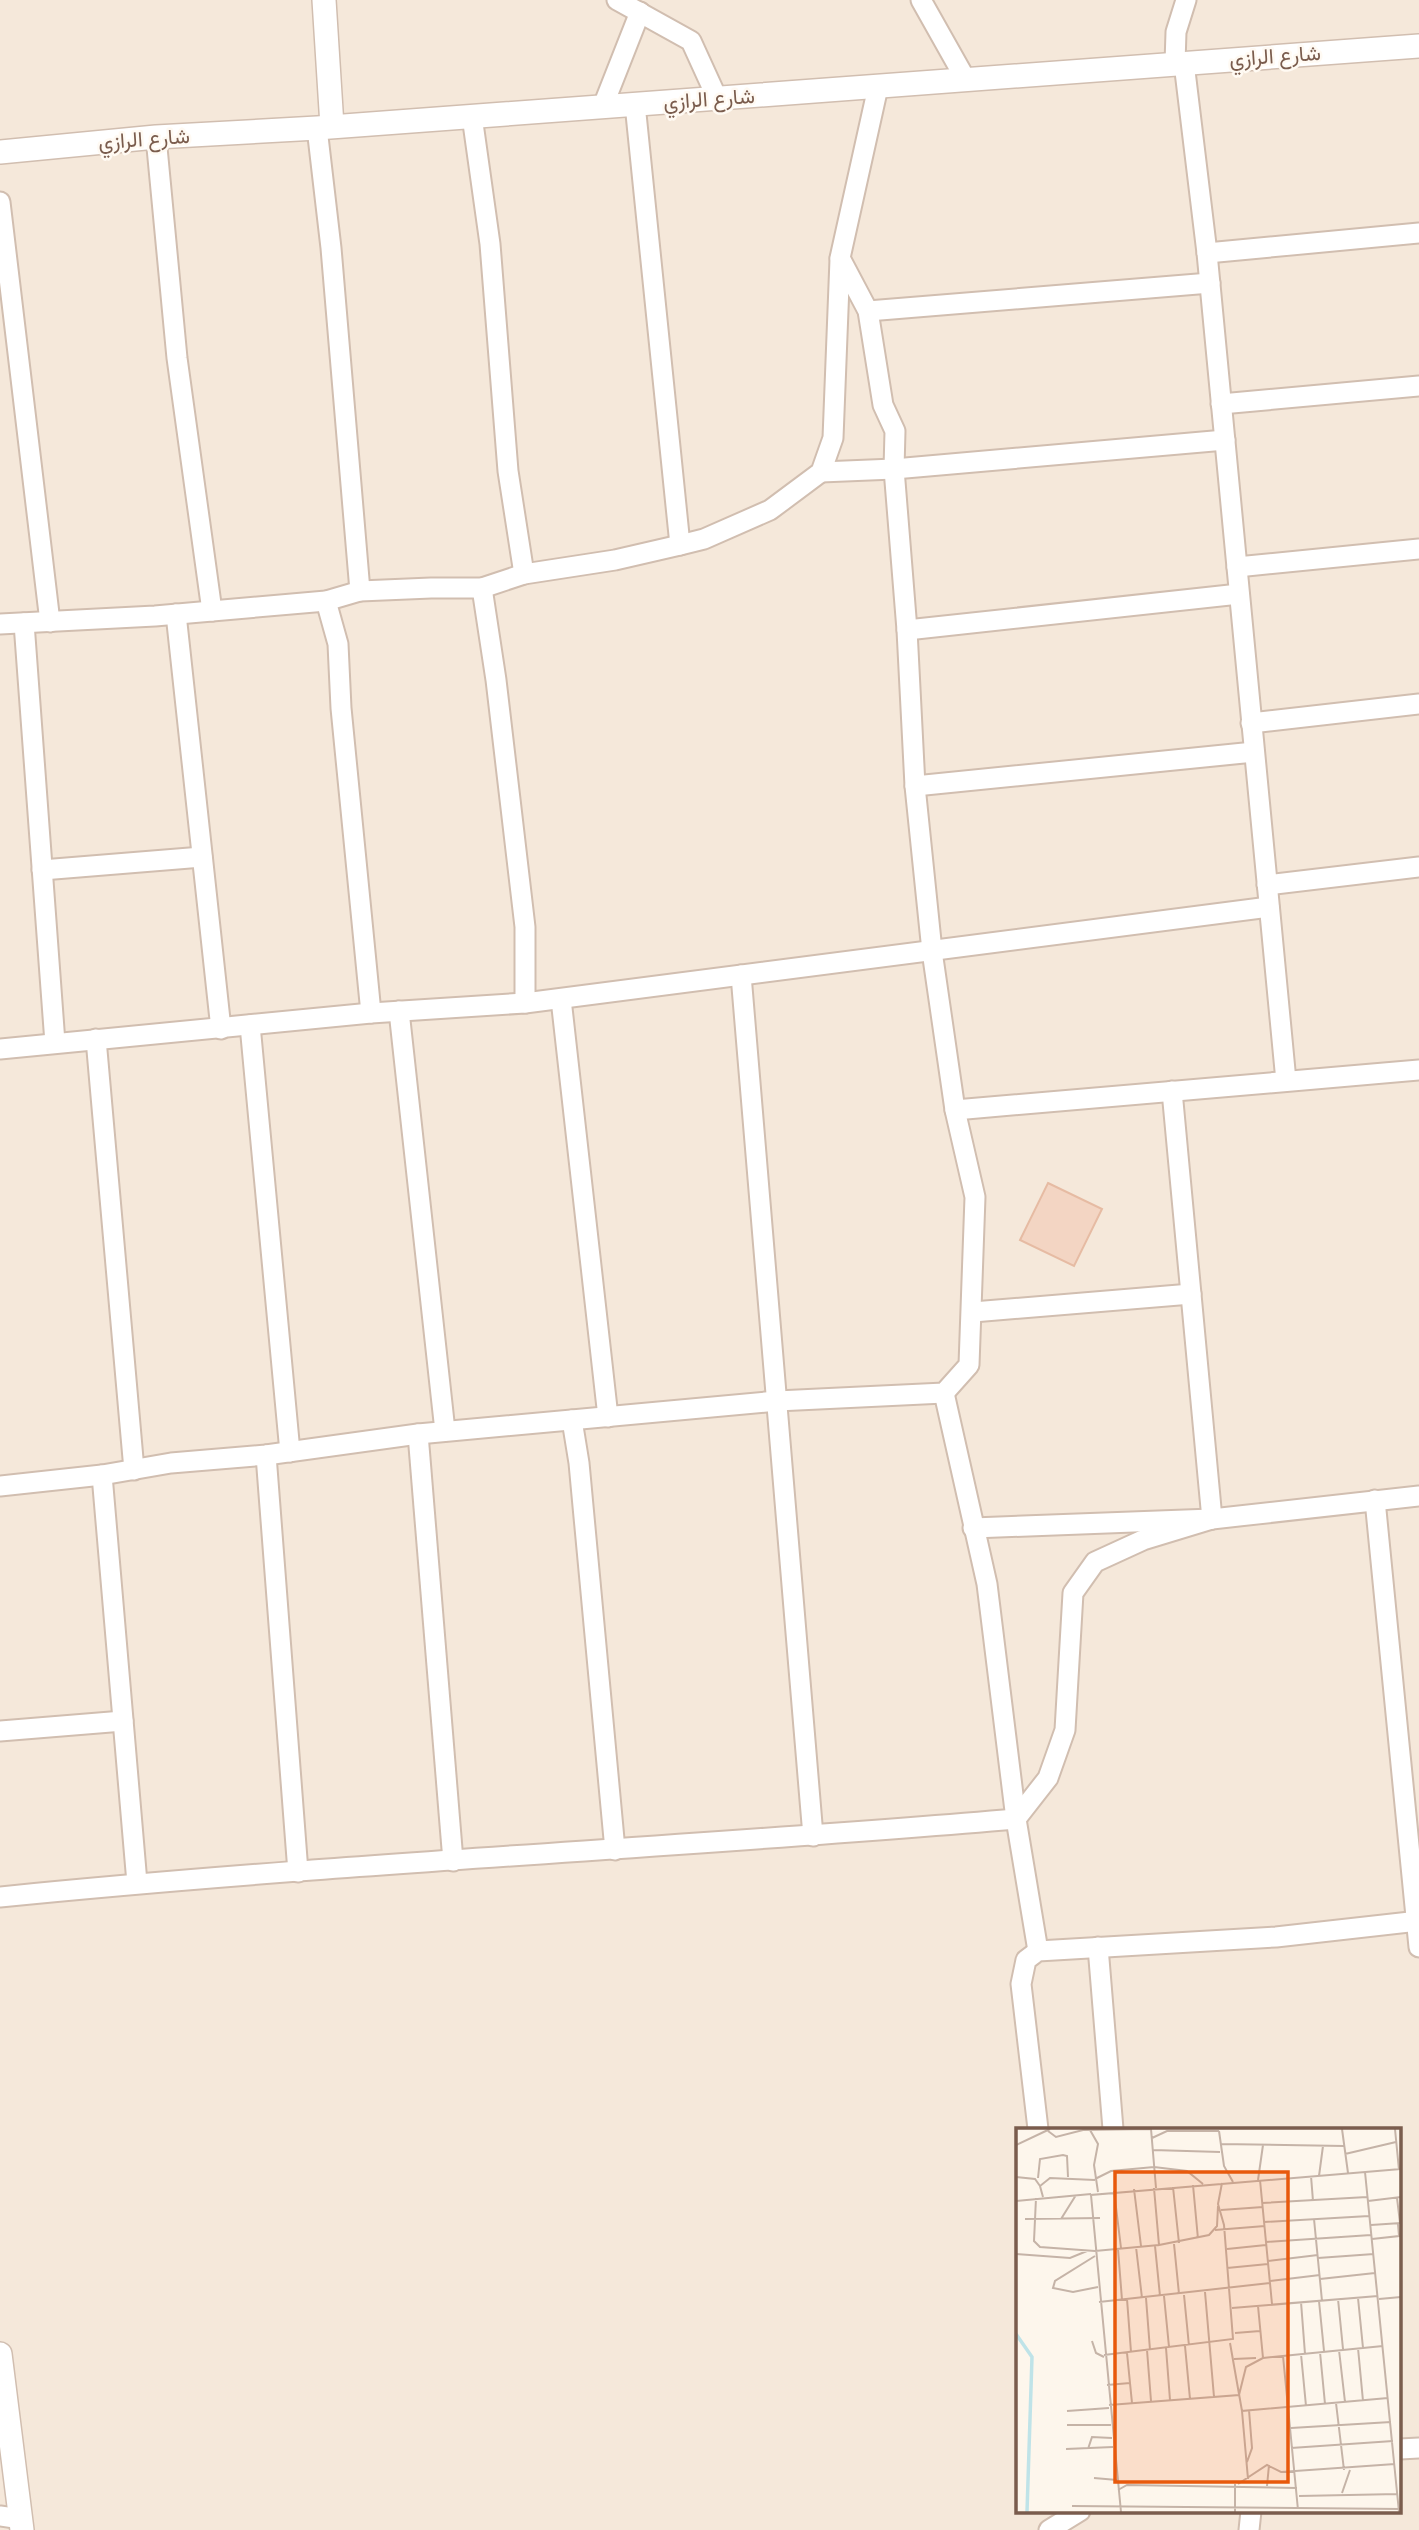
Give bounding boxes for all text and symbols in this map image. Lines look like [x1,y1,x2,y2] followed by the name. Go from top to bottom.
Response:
[1228,40,1322,76] street label: شارع الرازي
[662,83,756,119] street label: شارع الرازي
[97,123,191,159] street label: شارع الرازي
[1016,2128,1402,2512] inset map

